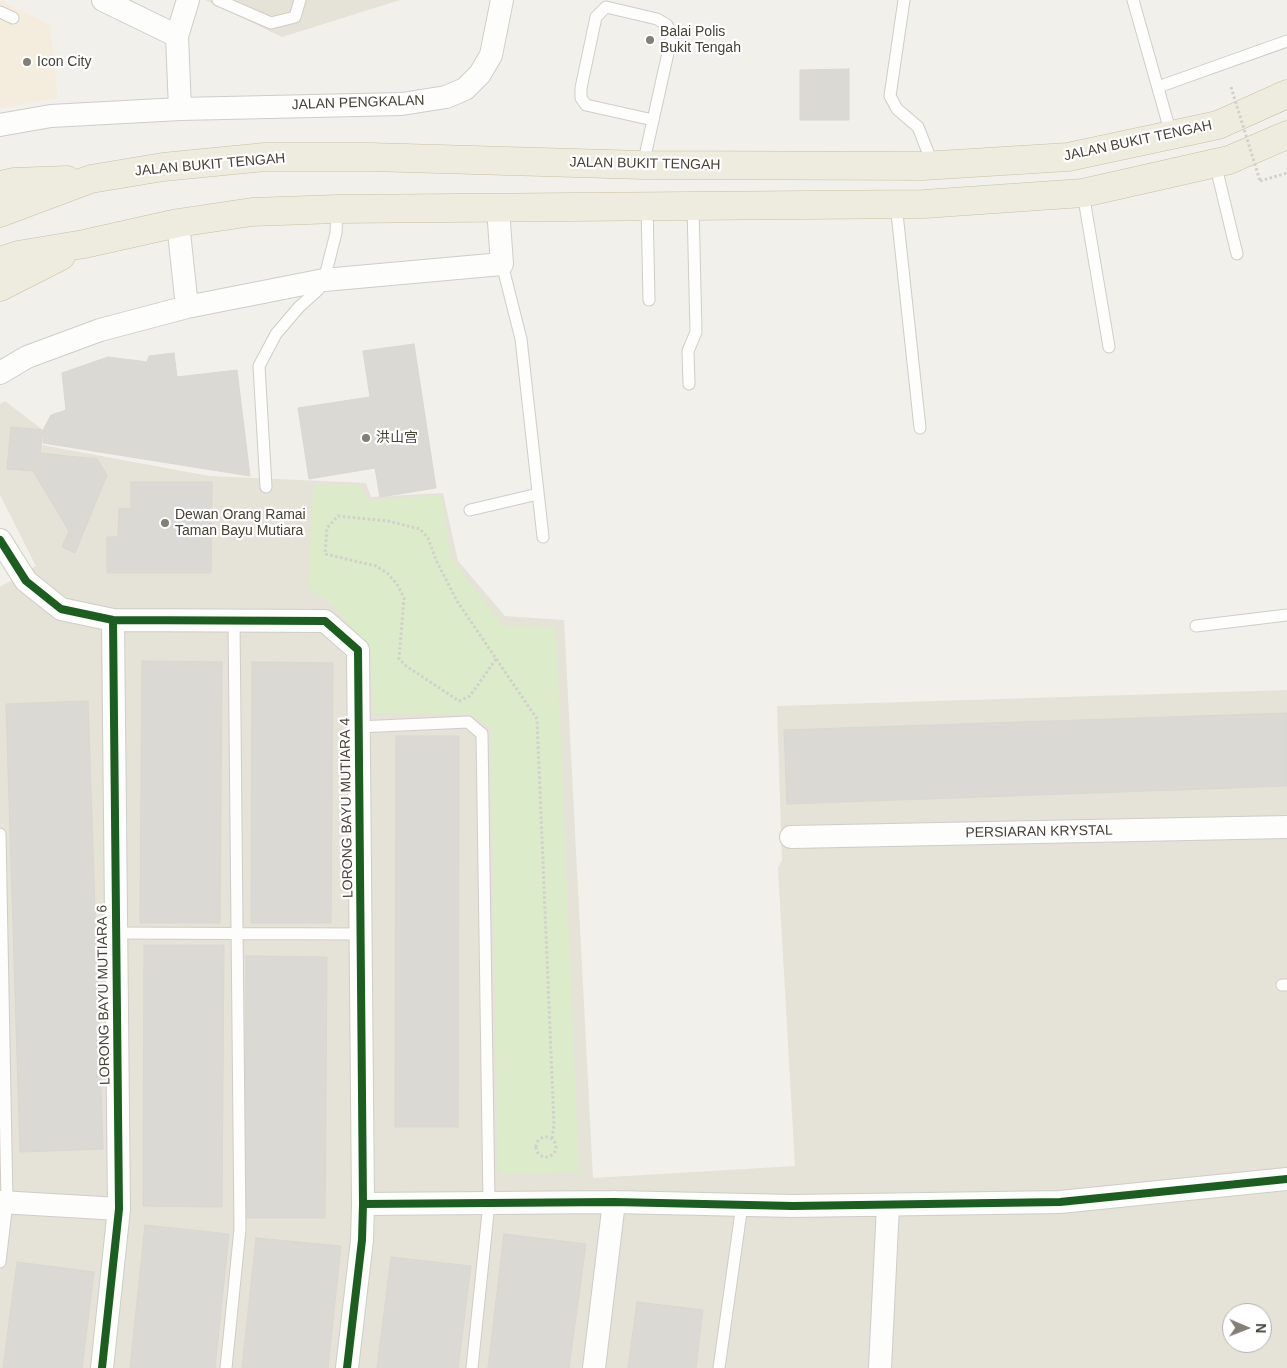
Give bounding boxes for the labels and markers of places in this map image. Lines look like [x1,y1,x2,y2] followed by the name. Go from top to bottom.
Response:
[660,24,741,56] place label: Balai Polis Bukit Tengah
[644,34,656,46] marker: Balai Polis Bukit Tengah
[37,54,91,70] place label: Icon City
[21,56,33,68] marker: Icon City
[376,430,418,446] place label: 洪山宫
[360,432,372,444] marker: 洪山宫
[175,507,306,540] place label: Dewan Orang Ramai Taman Bayu Mutiara
[159,517,171,529] marker: Dewan Orang Ramai Taman Bayu Mutiara

